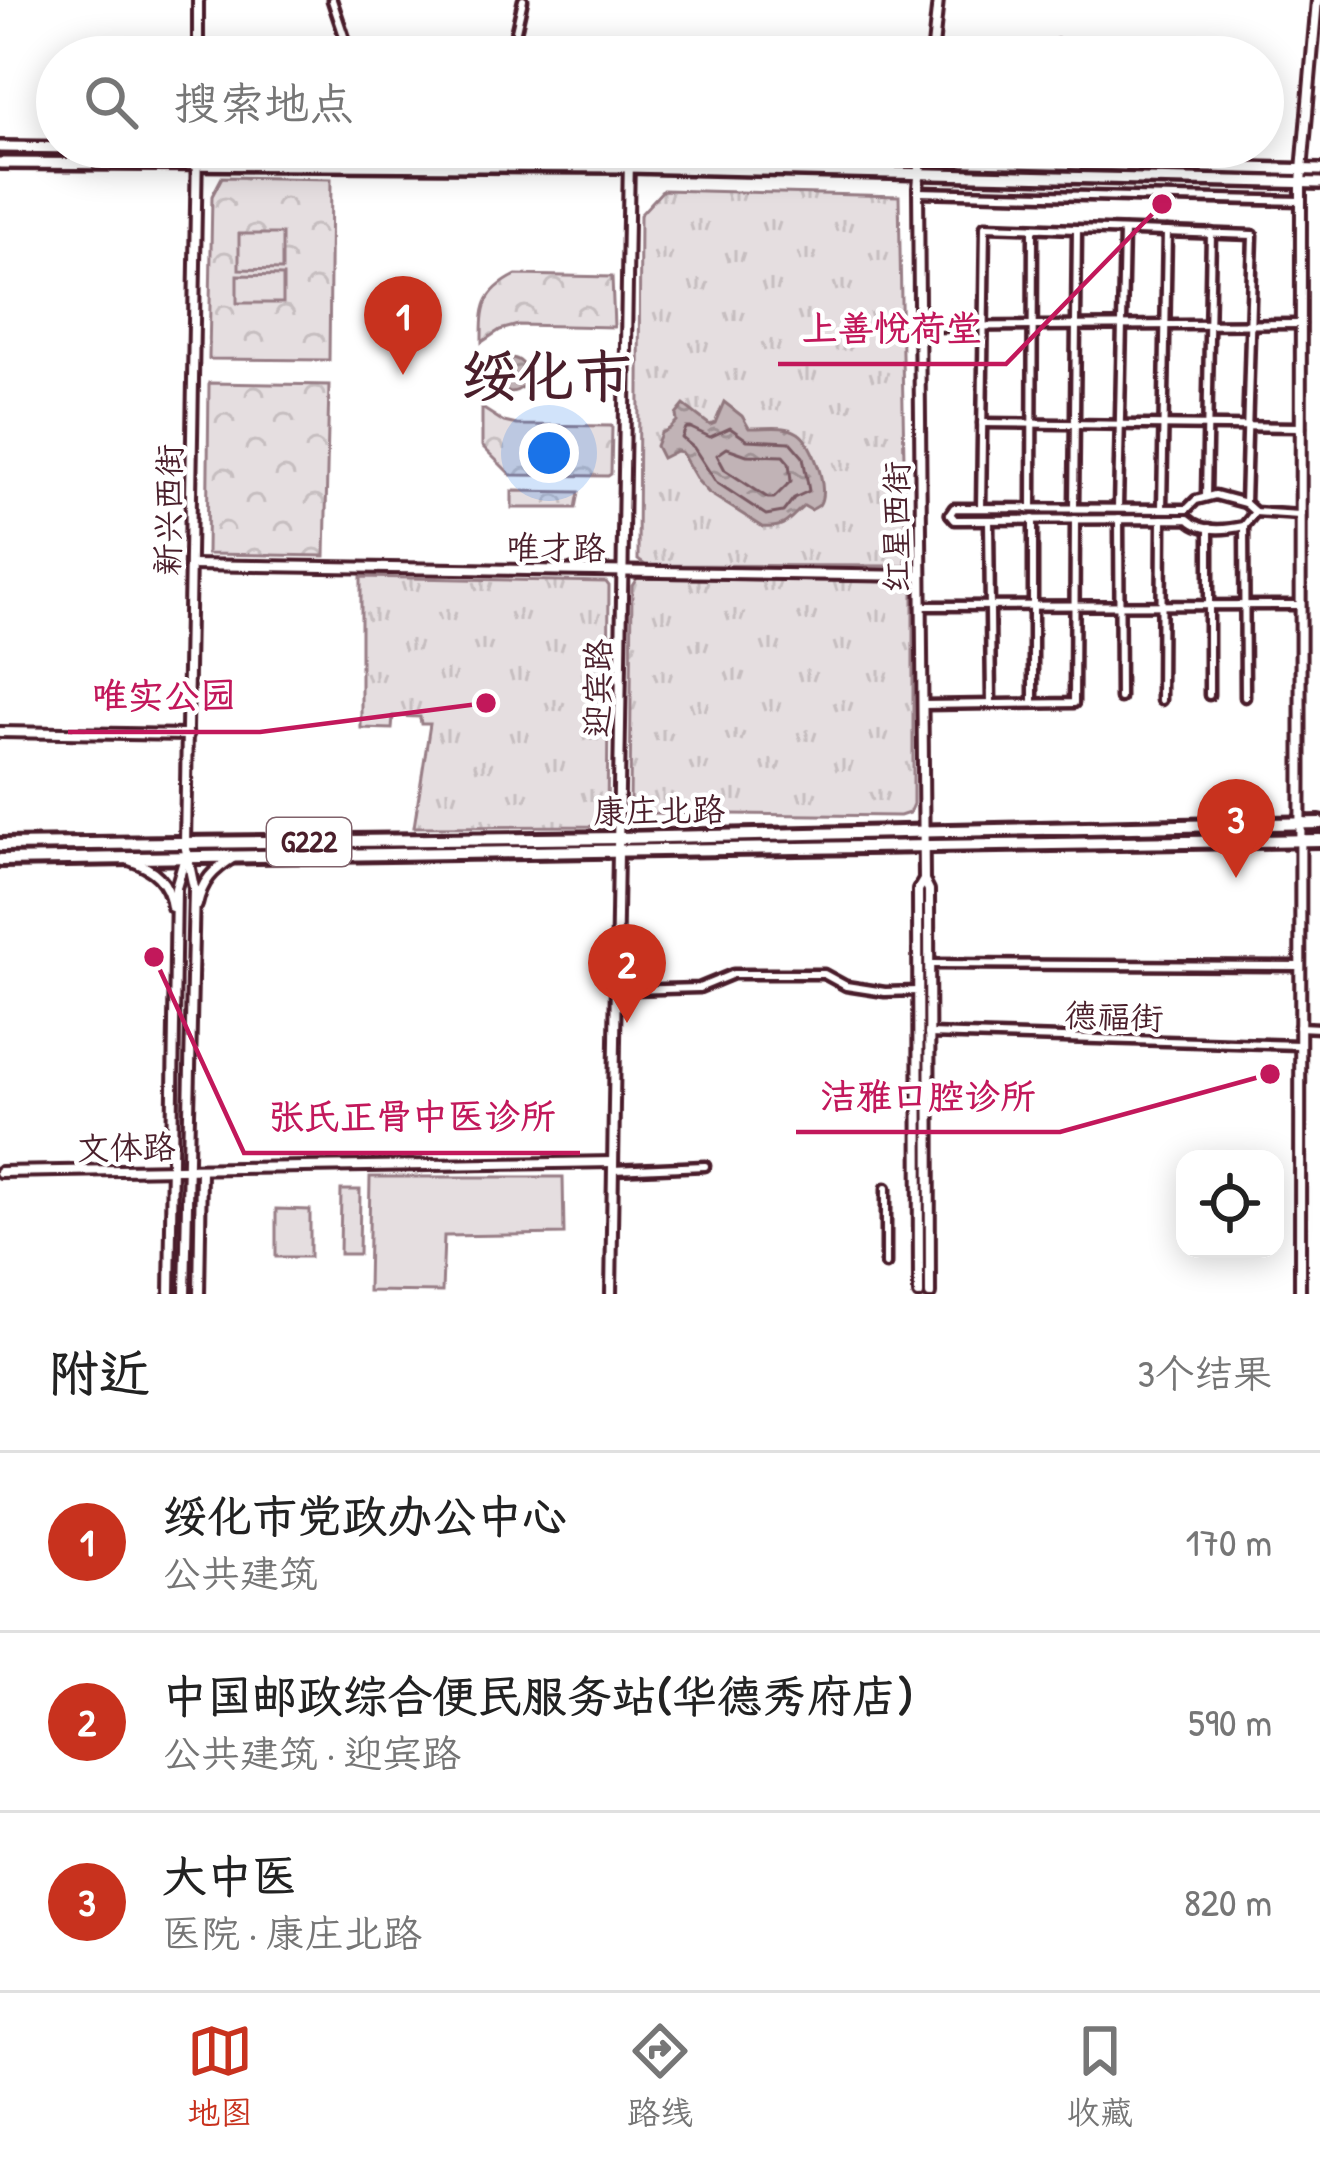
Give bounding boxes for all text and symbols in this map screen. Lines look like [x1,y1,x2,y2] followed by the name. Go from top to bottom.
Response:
[36,36,1284,168] search box
[78,69,144,135] icon: search
[174,72,354,133] text: 搜索地点
[364,276,442,375] pin: 1
[778,292,1006,364] callout: 上善悦荷堂
[802,303,982,352] text: 上善悦荷堂
[461,337,632,414] district label: 绥化市
[519,423,579,483] your location
[145,444,191,576] street label: 新兴西街
[874,461,918,593] street label: 红星西街
[506,524,606,570] street label: 唯才路
[574,638,620,738] street label: 迎宾路
[68,660,260,732] callout: 唯实公园
[92,670,236,719] text: 唯实公园
[1197,779,1275,878] pin: 3
[593,787,725,833] street label: 康庄北路
[267,818,351,866] road number: G222
[588,924,666,1023] pin: 2
[1064,992,1164,1040] street label: 德福街
[796,1060,1060,1132] callout: 洁雅口腔诊所
[820,1071,1036,1120] text: 洁雅口腔诊所
[244,1081,580,1153] callout: 张氏正骨中医诊所
[268,1091,556,1140] text: 张氏正骨中医诊所
[76,1124,176,1170] street label: 文体路
[1176,1150,1284,1258] map controls
[1176,1150,1284,1258] button: locate
[48,1338,150,1407] text: 附近
[1138,1346,1272,1399] text: 3个结果
[162,1485,567,1546] text: 绥化市党政办公中心
[80,1515,94,1568] text: 1
[1186,1515,1272,1568] text: 170 m
[162,1546,318,1599] text: 公共建筑
[162,1665,913,1726] text: 中国邮政综合便民服务站(华德秀府店)
[78,1695,96,1748] text: 2
[1188,1695,1272,1748] text: 590 m
[162,1726,461,1779] text: 公共建筑 · 迎宾路
[162,1845,297,1906] text: 大中医
[78,1875,96,1928] text: 3
[1184,1875,1272,1928] text: 820 m
[162,1906,422,1959] text: 医院 · 康庄北路
[187,2018,253,2134] tab: 地图
[627,2018,693,2134] tab: 路线
[1067,2018,1133,2134] tab: 收藏

